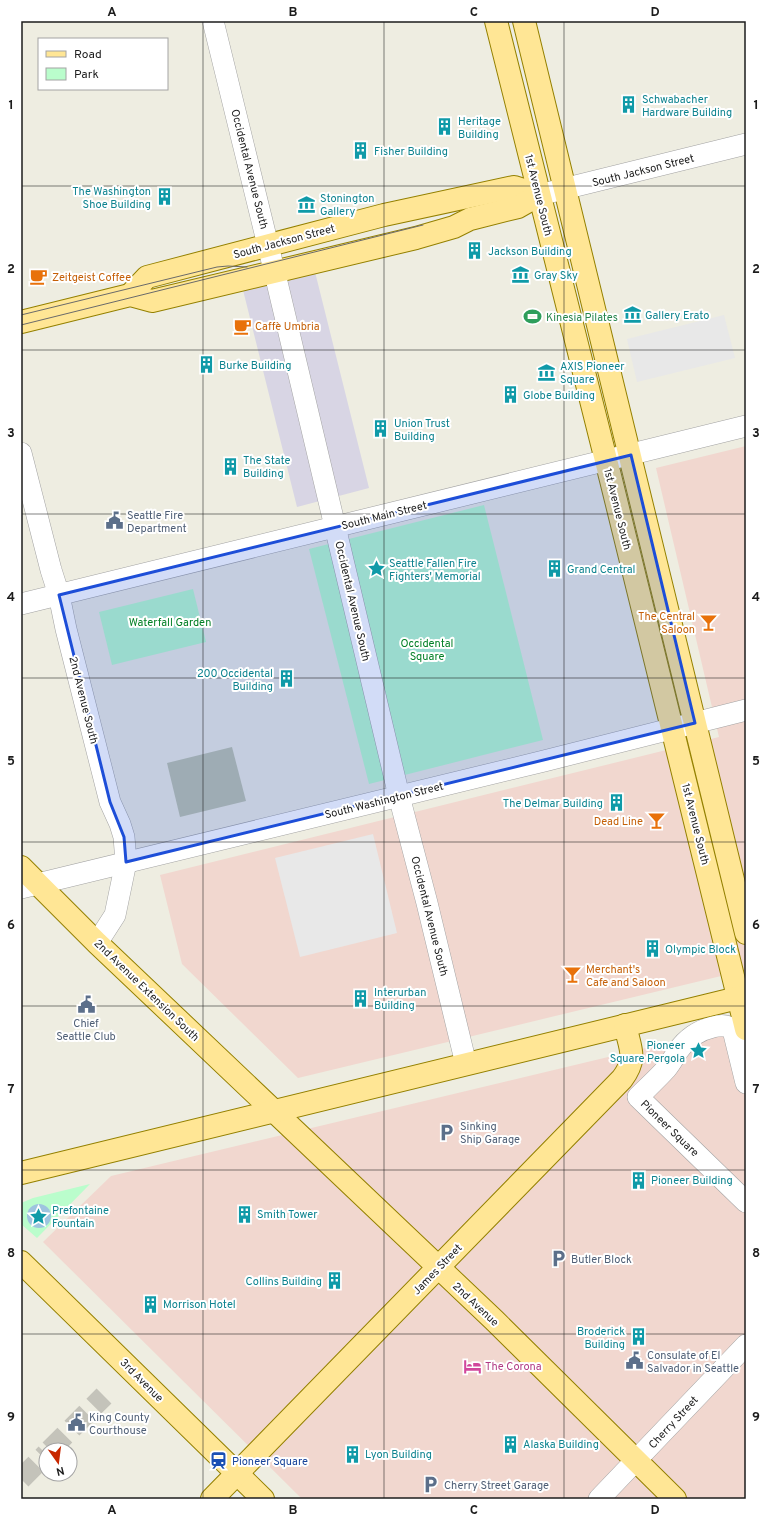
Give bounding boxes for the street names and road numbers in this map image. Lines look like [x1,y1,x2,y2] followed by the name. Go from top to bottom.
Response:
[227,108,271,231] street label: Occidental Avenue South
[591,152,696,190] street label: South Jackson Street
[521,153,555,237] street label: 1st Avenue South
[232,222,337,262] street label: South Jackson Street
[600,467,634,551] street label: 1st Avenue South
[340,499,428,533] street label: South Main Street
[331,540,373,663] street label: Occidental Avenue South
[65,655,101,745] street label: 2nd Avenue South
[323,779,445,823] street label: South Washington Street
[678,782,712,866] street label: 1st Avenue South
[407,855,451,978] street label: Occidental Avenue South
[91,937,202,1045] street label: 2nd Avenue Extension South
[637,1097,702,1160] street label: Pioneer Square
[410,1241,465,1298] street label: James Street
[449,1280,501,1330] street label: 2nd Avenue
[117,1356,166,1405] street label: 3rd Avenue
[646,1393,702,1452] street label: Cherry Street

